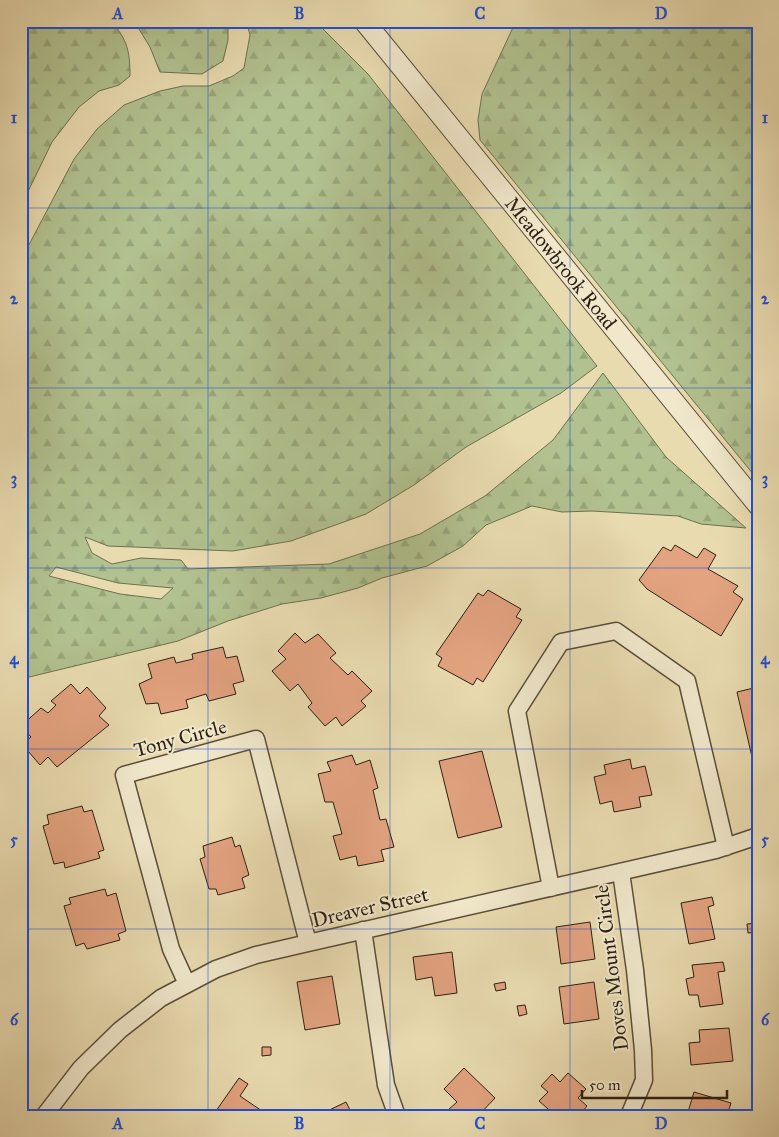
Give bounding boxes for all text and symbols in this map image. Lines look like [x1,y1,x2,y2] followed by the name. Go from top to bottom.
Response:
[112,4,124,23] text: A
[294,4,304,23] text: B
[475,4,486,23] text: C
[655,4,668,23] text: D
[11,108,18,127] text: 1
[762,108,769,127] text: 1
[500,192,622,334] street label: Meadowbrook Road
[10,289,19,308] text: 2
[761,289,770,308] text: 2
[11,469,17,489] text: 3
[762,469,768,489] text: 3
[10,649,20,669] text: 4
[761,649,771,669] text: 4
[131,714,229,762] street label: Tony Circle
[10,830,18,849] text: 5
[761,830,769,849] text: 5
[309,882,431,932] street label: Dreaver Street
[589,884,633,1052] street label: Doves Mount Circle
[10,1010,19,1029] text: 6
[761,1010,770,1029] text: 6
[582,1067,726,1099] scale bar
[589,1076,621,1094] text: 50 m
[112,1114,124,1133] text: A
[294,1114,304,1133] text: B
[475,1114,486,1133] text: C
[655,1114,668,1133] text: D

